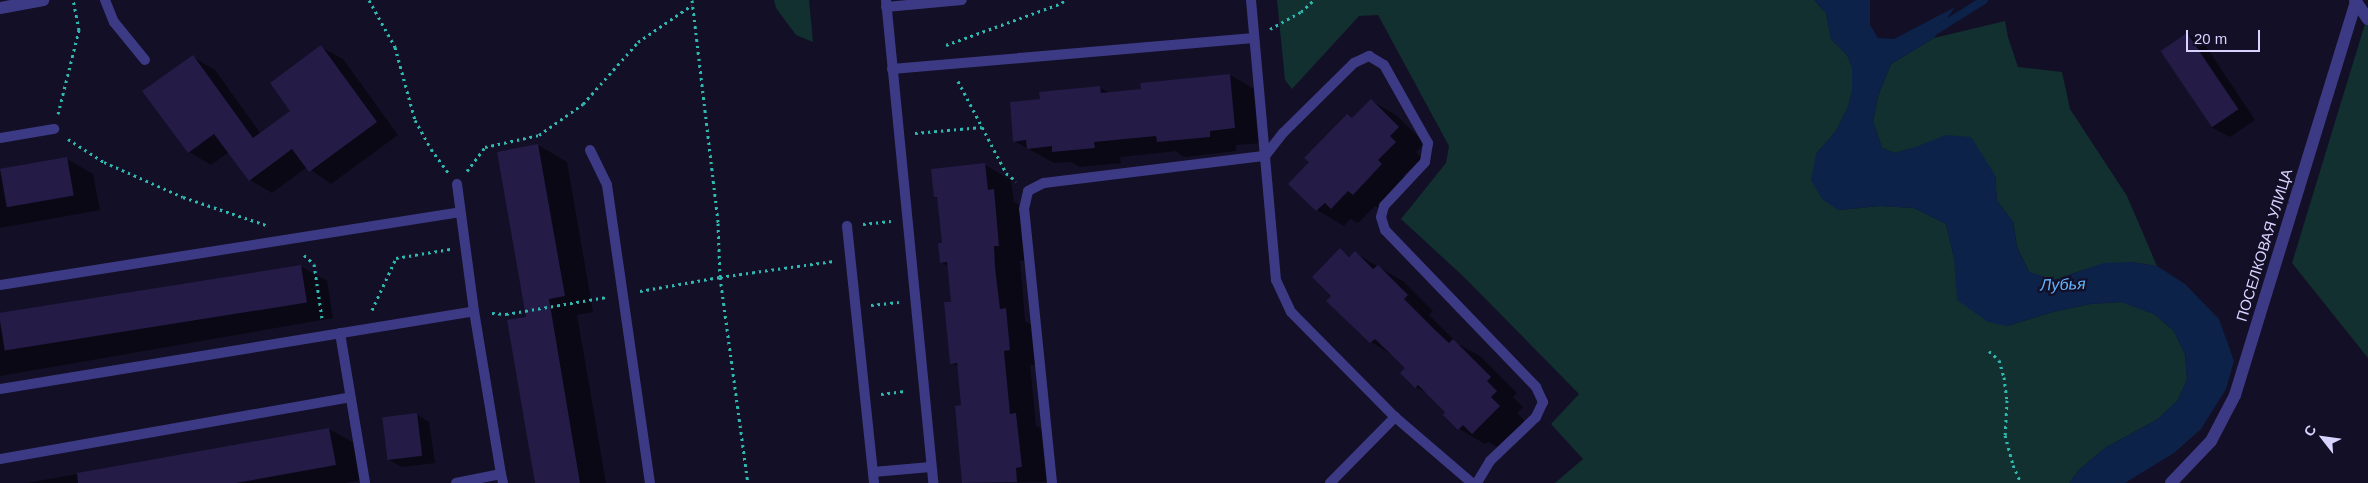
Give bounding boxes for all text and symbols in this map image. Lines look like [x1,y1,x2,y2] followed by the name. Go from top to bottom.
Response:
[2188,20,2262,52] scale bar
[2194,30,2227,47] text: 20 m
[2232,167,2296,323] street label: ПОСЕЛКОВАЯ УЛИЦА
[2040,275,2086,295] water label: Лубья
[2298,413,2348,463] north arrow
[2301,422,2319,439] text: С

